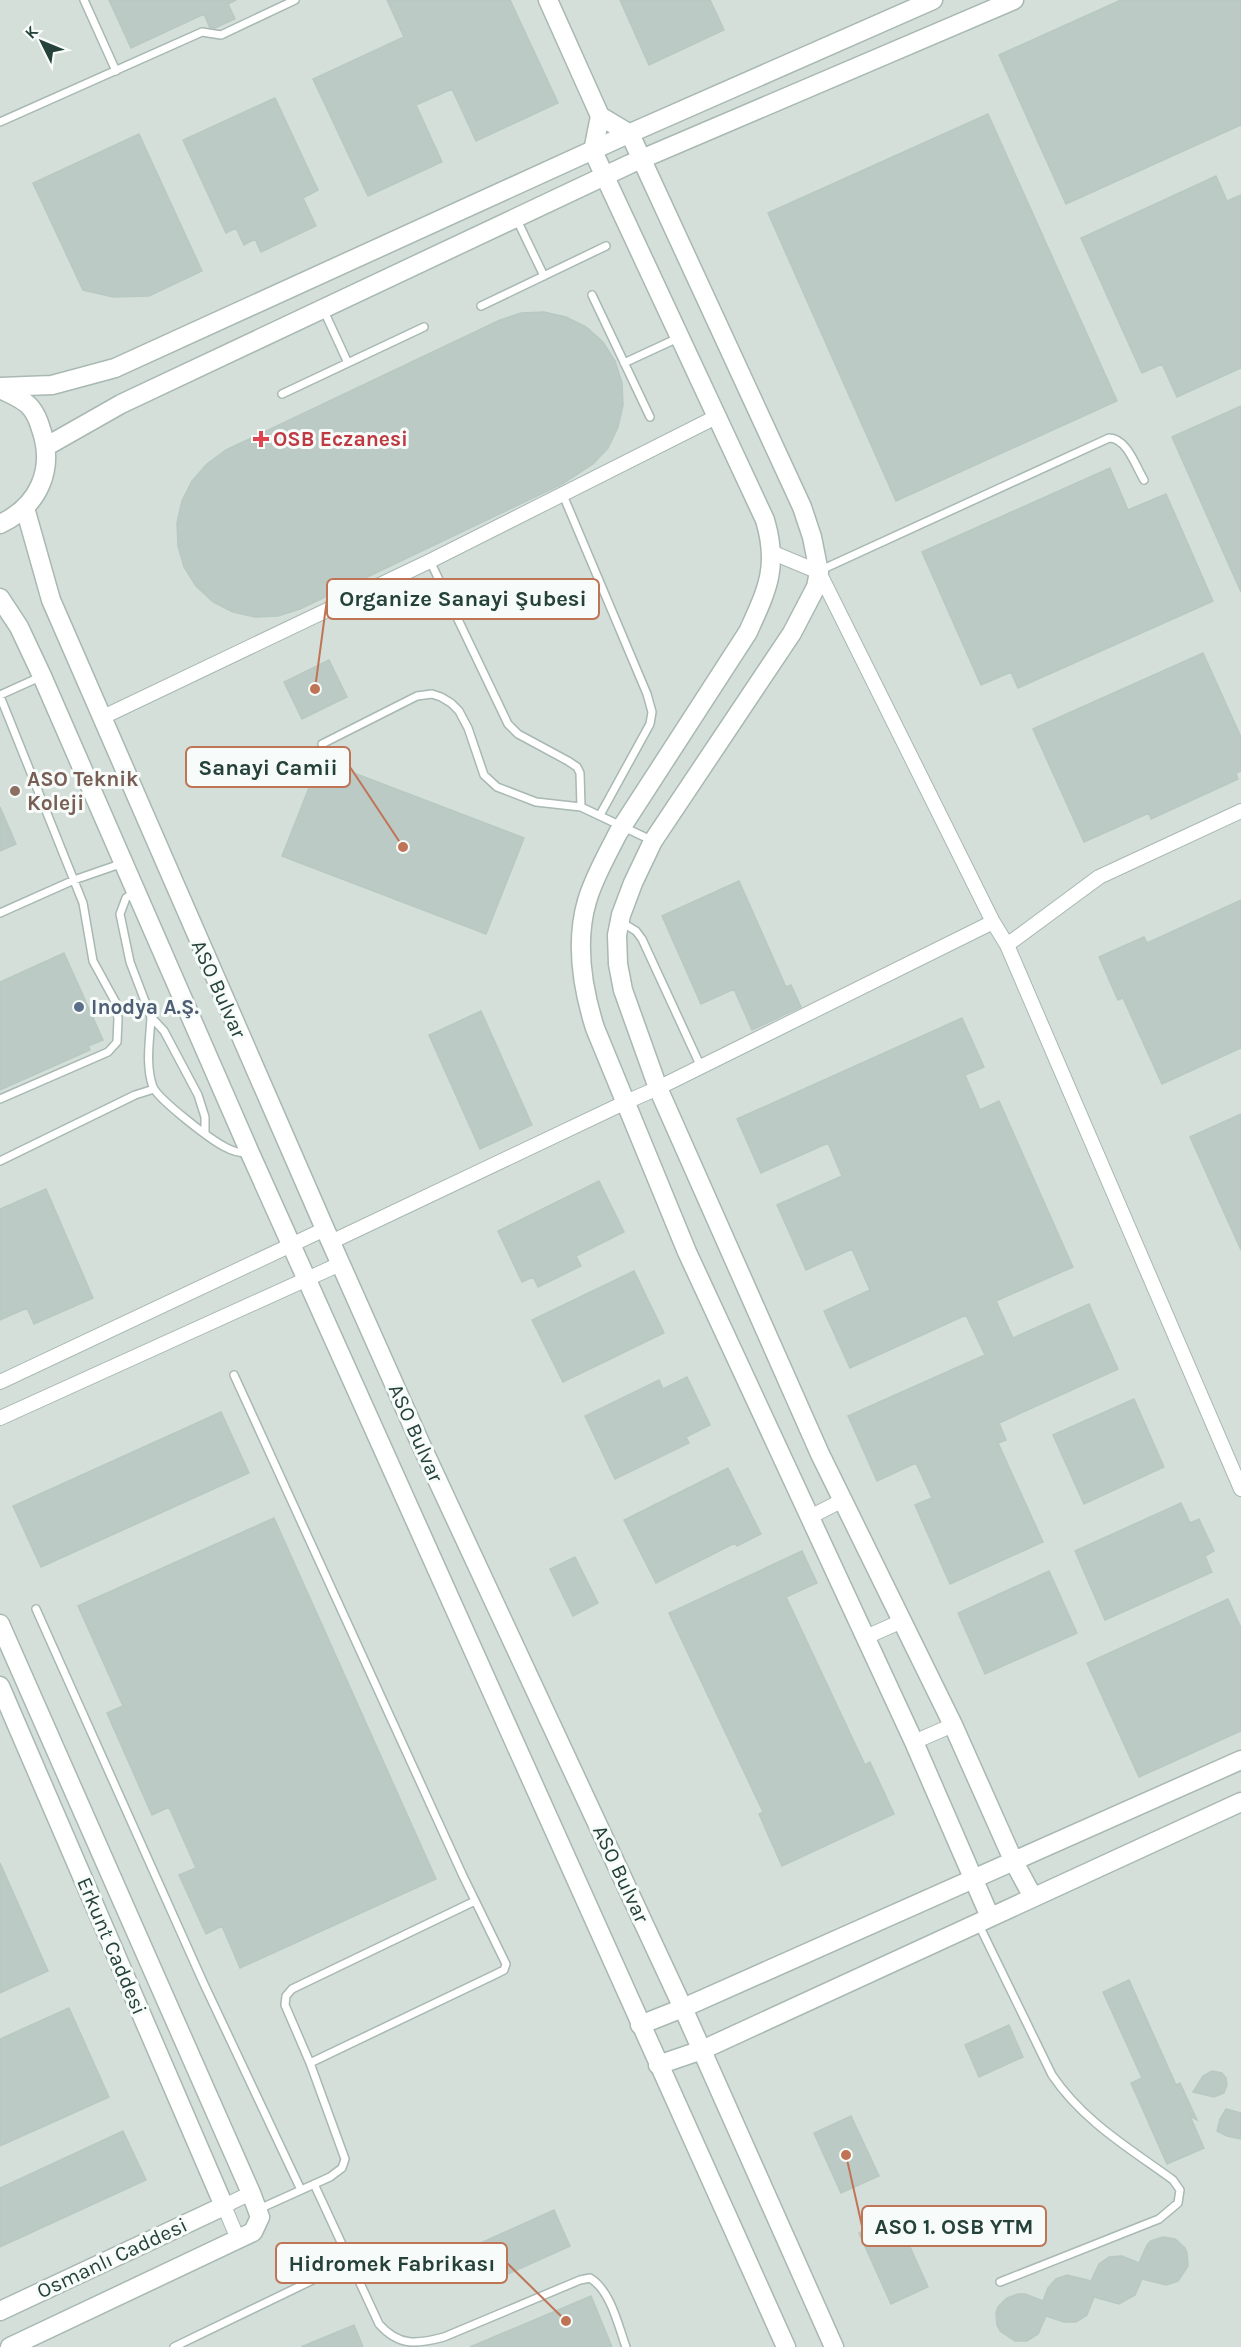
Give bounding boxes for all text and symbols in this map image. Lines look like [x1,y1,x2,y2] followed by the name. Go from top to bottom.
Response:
[12,12,72,72] north arrow
[21,21,42,42] text: K
[273,427,408,451] place label: OSB Eczanesi
[254,432,268,446] marker: OSB Eczanesi
[327,579,599,619] callout: Organize Sanayi Şubesi
[339,586,587,612] text: Organize Sanayi Şubesi
[186,747,350,787] callout: Sanayi Camii
[198,755,338,781] text: Sanayi Camii
[27,767,139,815] place label: ASO Teknik Koleji
[8,784,22,798] marker: ASO Teknik Koleji
[187,936,251,1042] street label: ASO Bulvar
[91,995,199,1019] place label: Inodya A.Ş.
[72,1000,86,1014] marker: Inodya A.Ş.
[384,1380,448,1486] street label: ASO Bulvar
[588,1822,654,1927] street label: ASO Bulvar
[72,1874,152,2018] street label: Erkunt Caddesi
[862,2206,1046,2246] callout: ASO 1. OSB YTM
[33,2213,191,2303] street label: Osmanlı Caddesi
[874,2214,1034,2240] text: ASO 1. OSB YTM
[276,2243,507,2283] callout: Hidromek Fabrikası
[289,2251,495,2277] text: Hidromek Fabrikası

